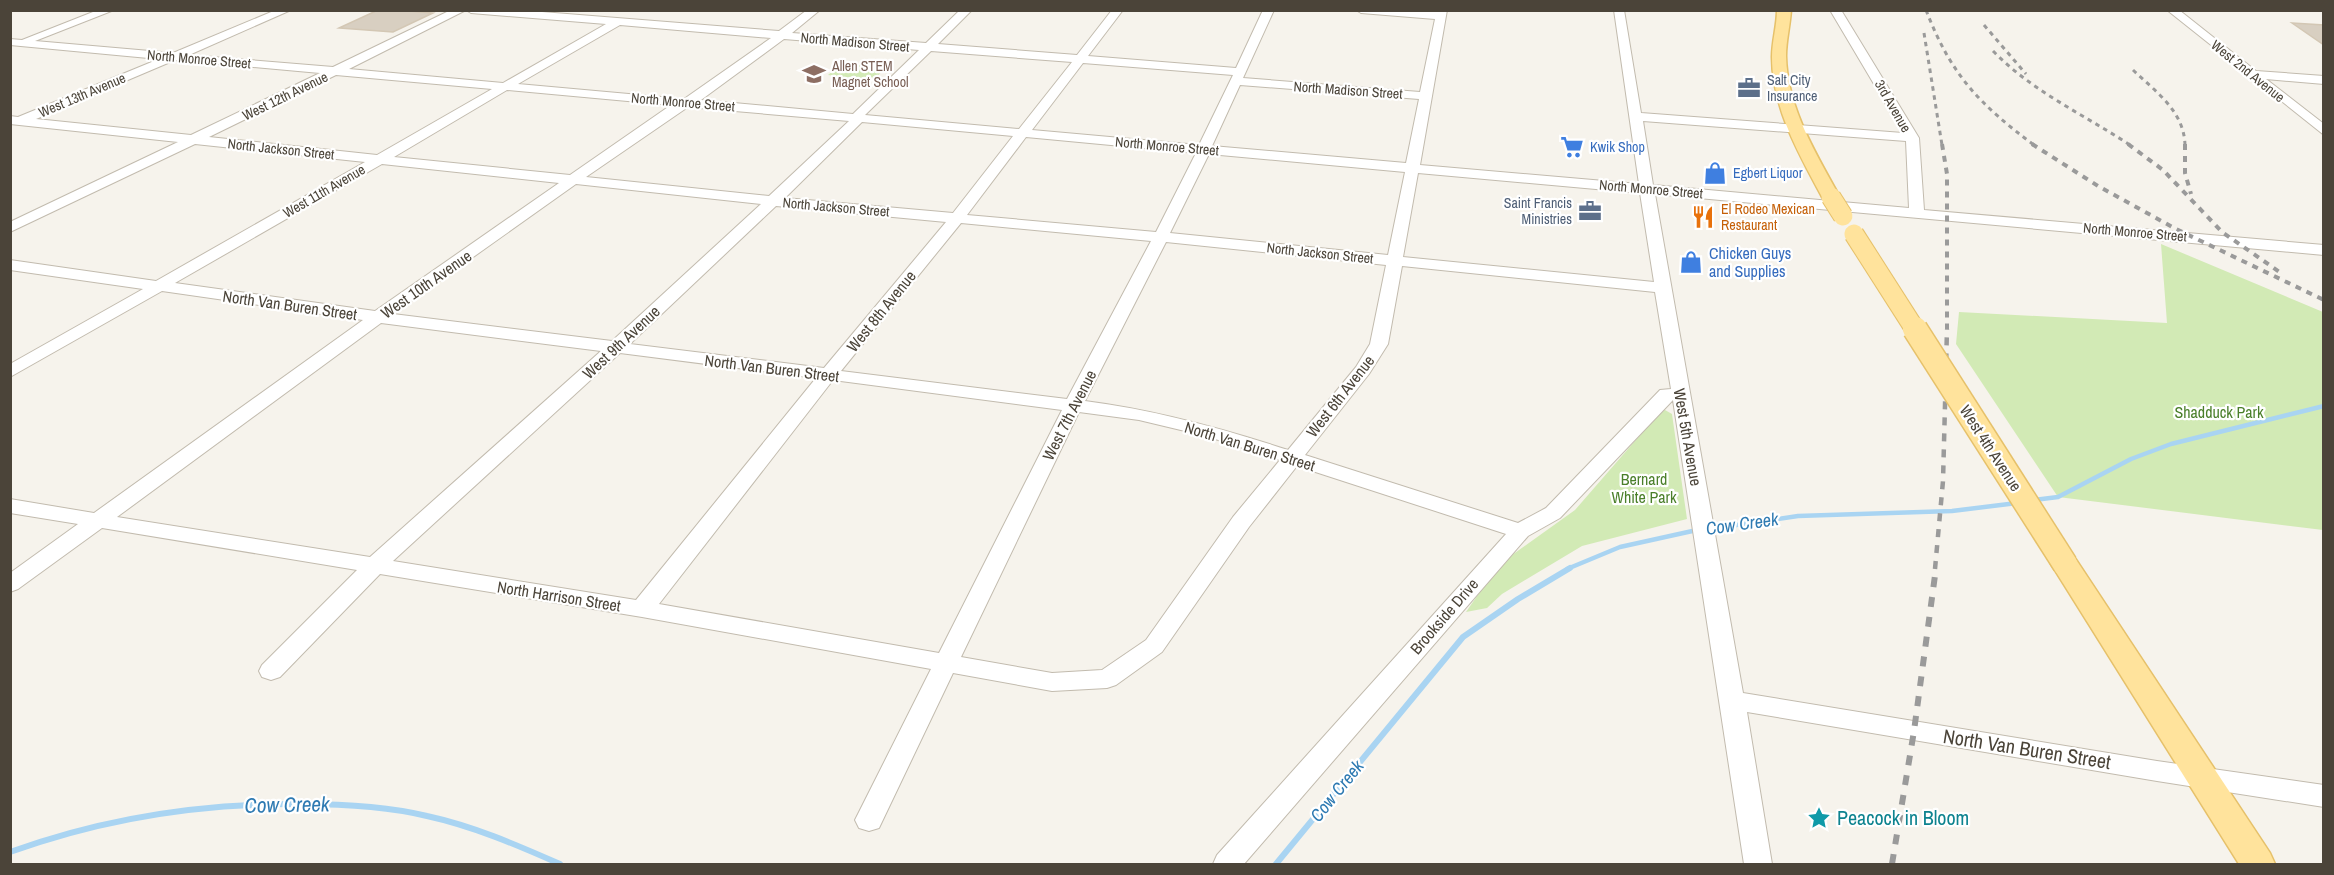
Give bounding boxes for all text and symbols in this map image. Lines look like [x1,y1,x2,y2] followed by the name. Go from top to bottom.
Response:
[800,28,910,56] street label: North Madison Street
[2208,36,2288,106] street label: West 2nd Avenue
[146,46,252,72] street label: North Monroe Street
[831,57,909,91] place label: Allen STEM Magnet School
[801,61,827,87] school or university icon: Allen STEM Magnet School
[239,68,331,124] street label: West 12th Avenue
[36,69,128,121] street label: West 13th Avenue
[1767,71,1817,105] place label: Salt City Insurance
[1736,75,1762,101] office icon: Salt City Insurance
[1871,76,1915,136] street label: 3rd Avenue
[1293,77,1403,103] street label: North Madison Street
[630,89,736,115] street label: North Monroe Street
[1114,133,1220,159] street label: North Monroe Street
[227,134,335,164] street label: North Jackson Street
[1559,134,1585,160] supermarket icon: Kwik Shop
[1590,138,1645,156] place label: Kwik Shop
[280,160,368,222] street label: West 11th Avenue
[1702,160,1728,186] shop icon: Egbert Liquor
[1733,164,1803,182] place label: Egbert Liquor
[1598,176,1704,202] street label: North Monroe Street
[782,193,890,221] street label: North Jackson Street
[1504,194,1572,228] place label: Saint Francis Ministries
[1577,198,1603,224] office icon: Saint Francis Ministries
[1721,200,1815,234] place label: El Rodeo Mexican Restaurant
[1690,204,1716,230] restaurant icon: El Rodeo Mexican Restaurant
[2082,219,2188,245] street label: North Monroe Street
[1266,238,1374,268] street label: North Jackson Street
[1709,242,1791,282] place label: Chicken Guys and Supplies
[376,245,476,323] street label: West 10th Avenue
[1678,249,1704,275] shop icon: Chicken Guys and Supplies
[841,266,921,356] street label: West 8th Avenue
[221,285,359,325] street label: North Van Buren Street
[577,300,665,384] street label: West 9th Avenue
[703,349,841,387] street label: North Van Buren Street
[1301,350,1379,442] street label: West 6th Avenue
[1037,366,1101,464] street label: West 7th Avenue
[1669,386,1707,488] street label: West 5th Avenue
[1955,401,2027,495] street label: West 4th Avenue
[2175,401,2264,423] park label: Shadduck Park
[1182,416,1318,476] street label: North Van Buren Street
[1612,468,1677,508] park label: Bernard White Park
[1704,506,1780,541] water label: Cow Creek
[1405,573,1483,659] street label: Brookside Drive
[496,575,623,617] street label: North Harrison Street
[1941,722,2113,775] street label: North Van Buren Street
[1304,754,1370,827] water label: Cow Creek
[244,789,331,820] water label: Cow Creek
[1837,804,1969,831] place label: Peacock in Bloom
[1806,805,1832,831] place icon: Peacock in Bloom

